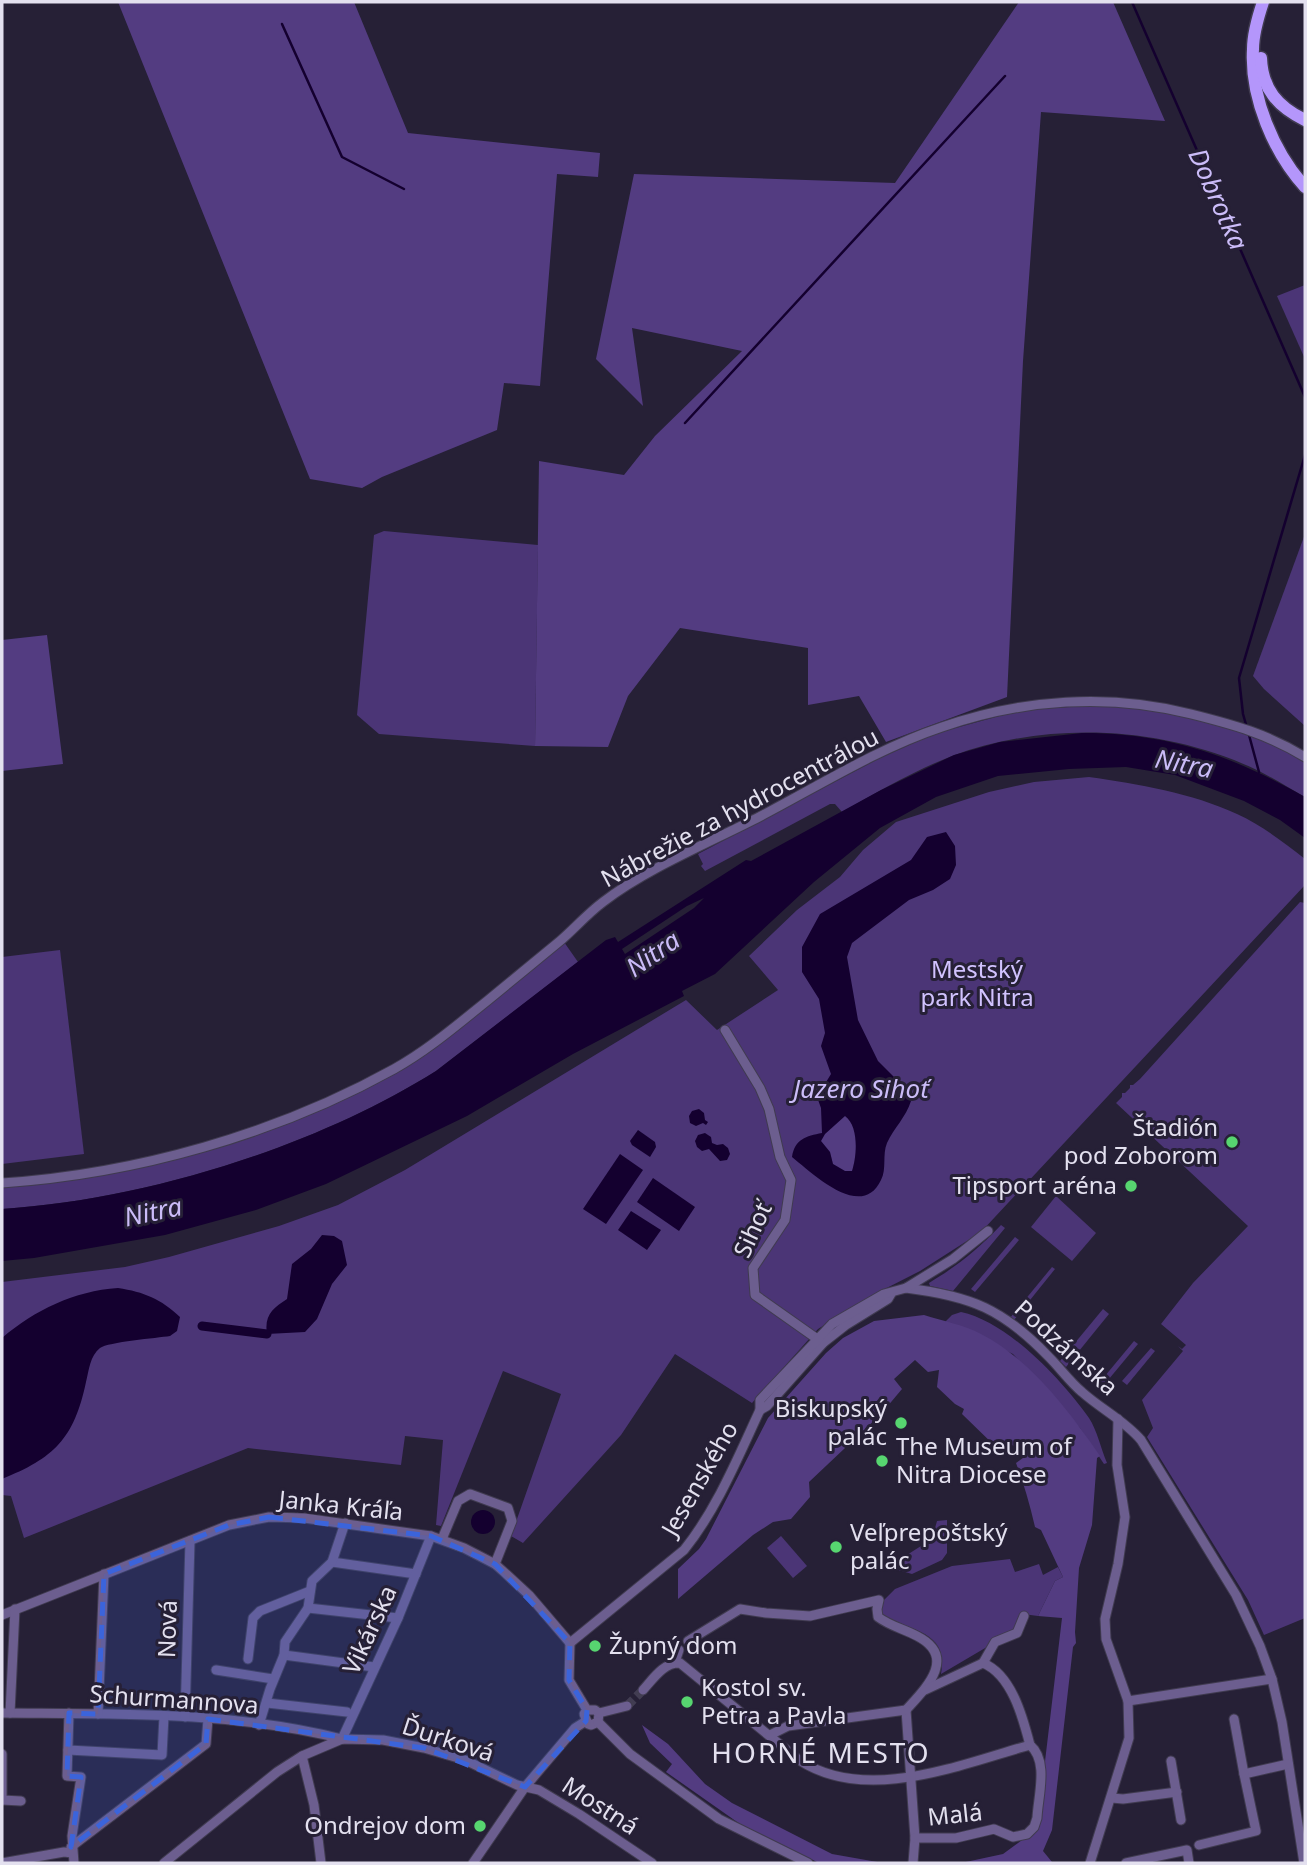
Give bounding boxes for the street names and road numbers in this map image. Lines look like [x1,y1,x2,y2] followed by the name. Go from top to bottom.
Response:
[595,719,884,894] street label: Nábrežie za hydrocentrálou
[725,1193,780,1262] street label: Sihoť
[1008,1292,1126,1402] street label: Podzámska
[652,1415,745,1543] street label: Jesenského
[275,1481,405,1527] street label: Janka Kráľa
[334,1580,404,1679] street label: Vikárska
[149,1599,184,1658] street label: Nová
[88,1676,260,1721] street label: Schurmannova
[398,1708,499,1769] street label: Ďurková
[556,1768,645,1842] street label: Mostná
[926,1794,984,1833] street label: Malá

